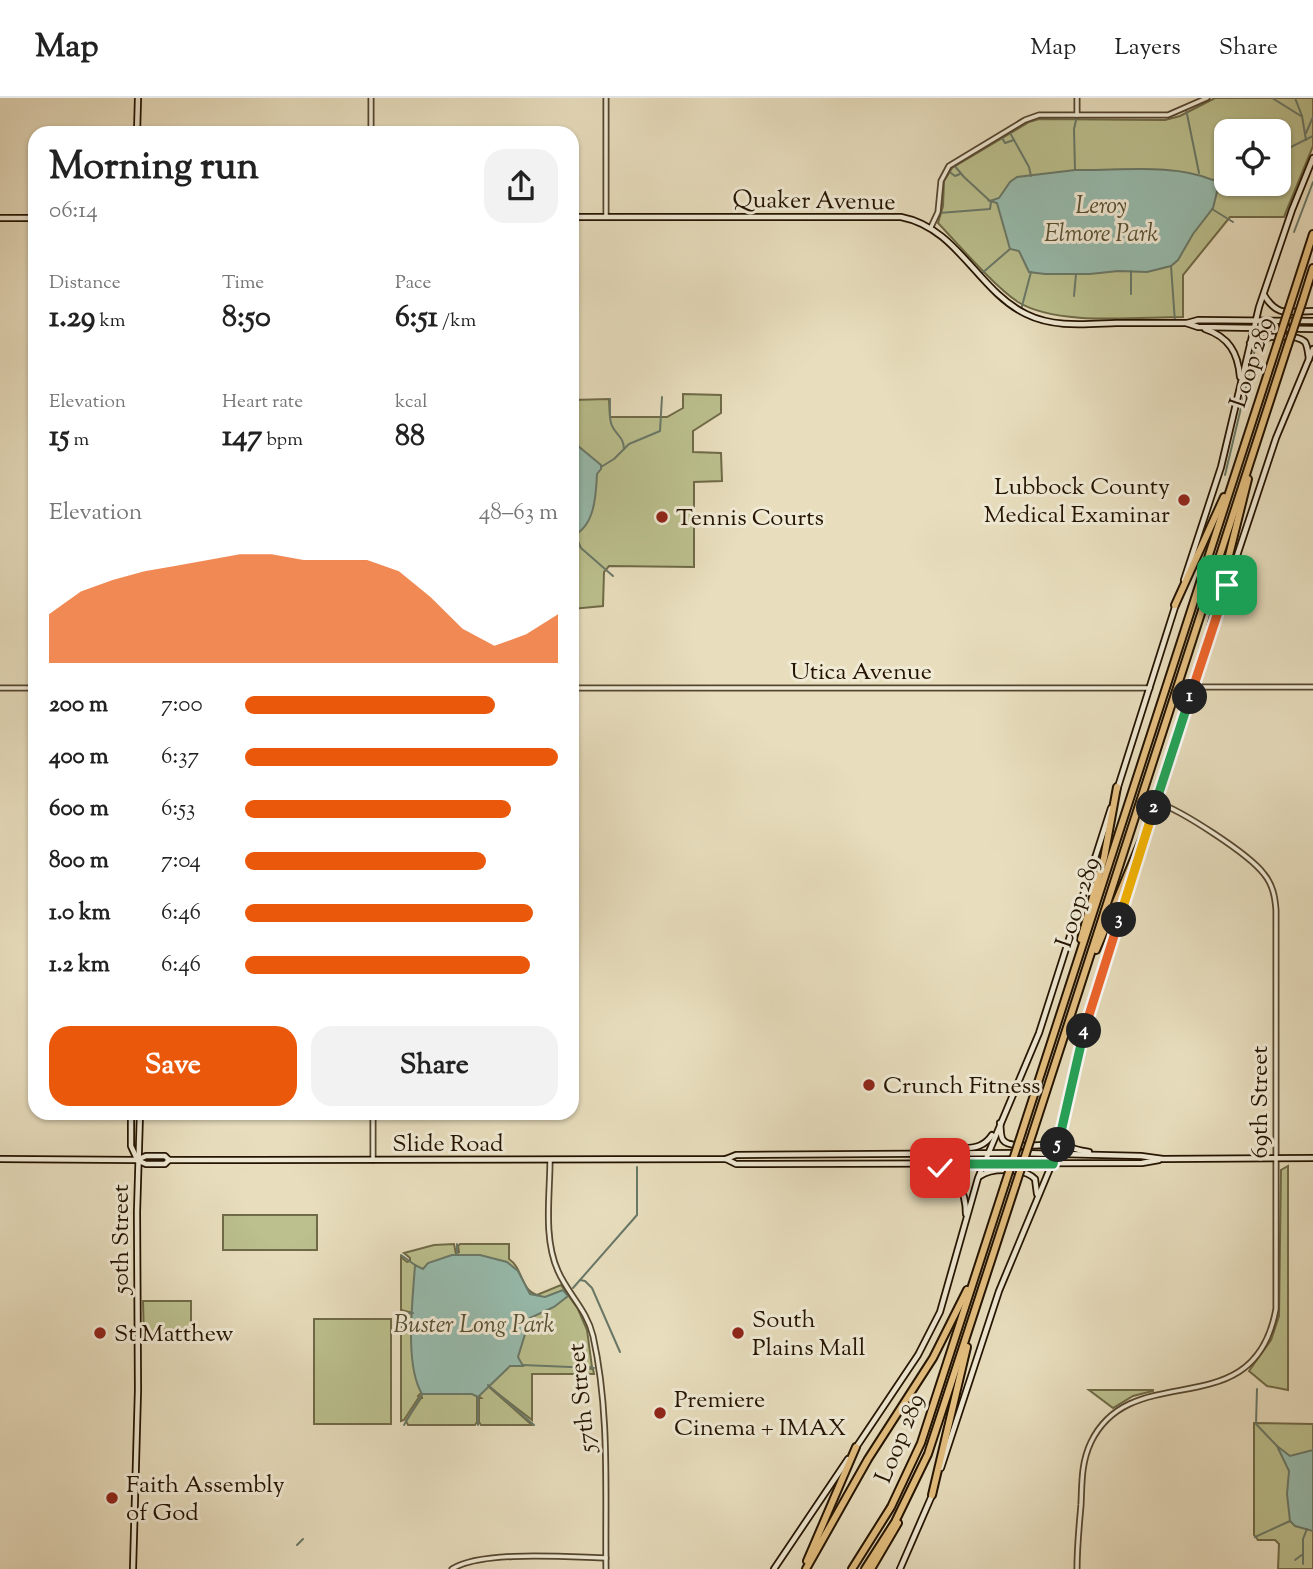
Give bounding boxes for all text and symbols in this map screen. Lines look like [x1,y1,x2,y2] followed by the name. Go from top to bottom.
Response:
[35,24,99,72] text: Map
[1030,31,1076,65] text: Map
[1114,31,1181,65] text: Layers
[1219,31,1278,65] text: Share
[1214,119,1291,196] map controls
[1214,119,1291,196] button: locate
[49,142,259,196] text: Morning run
[484,149,558,223] button: share
[732,184,896,220] street label: Quaker Avenue
[1044,190,1158,252] park label: Leroy Elmore Park
[49,195,98,228] text: 06:14
[49,270,121,297] text: Distance
[222,270,264,297] text: Time
[395,270,431,297] text: Pace
[49,297,95,340] text: 1.29
[222,297,271,340] text: 8:50
[395,297,438,340] text: 6:51
[95,308,126,335] text: km
[438,308,476,335] text: /km
[1222,313,1284,412] street label: Loop 289
[49,389,126,416] text: Elevation
[222,389,303,416] text: Heart rate
[395,389,428,416] text: kcal
[49,416,69,459] text: 15
[222,416,262,459] text: 147
[395,416,425,459] text: 88
[69,427,89,454] text: m
[262,427,303,454] text: bpm
[984,471,1170,533] place label: Lubbock County Medical Examinar
[1176,492,1192,508] marker: Lubbock County Medical Examinar
[49,497,142,530] text: Elevation
[479,497,558,530] text: 48–63 m
[676,502,824,536] place label: Tennis Courts
[654,509,670,525] marker: Tennis Courts
[1197,555,1257,615] pin
[1208,566,1246,604] icon: arrive
[790,656,932,690] street label: Utica Avenue
[1172,680,1208,714] pin: 1
[1186,683,1193,710] text: 1
[49,689,108,722] text: 200 m
[161,689,203,722] text: 7:00
[49,741,109,774] text: 400 m
[161,741,199,774] text: 6:37
[1136,790,1172,826] pin: 2
[49,793,109,826] text: 600 m
[161,793,195,826] text: 6:53
[1149,794,1158,821] text: 2
[49,845,109,878] text: 800 m
[161,845,201,878] text: 7:04
[1048,853,1110,952] street label: Loop 289
[49,897,111,930] text: 1.0 km
[161,897,201,930] text: 6:46
[1102,902,1136,938] pin: 3
[1115,906,1122,933] text: 3
[49,949,110,982] text: 1.2 km
[161,949,201,982] text: 6:46
[1066,1014,1102,1048] pin: 4
[1079,1017,1088,1044] text: 4
[49,1026,297,1106] button: Save
[311,1026,558,1106] button: Share
[1244,1046,1278,1158] street label: 69th Street
[883,1070,1041,1104] place label: Crunch Fitness
[861,1077,877,1093] marker: Crunch Fitness
[392,1128,504,1162] street label: Slide Road
[1040,1128,1076,1162] pin: 5
[1054,1131,1061,1158] text: 5
[910,1138,970,1198] pin
[921,1149,959,1187] icon: check
[105,1184,139,1296] street label: 50th Street
[752,1304,866,1366] place label: South Plains Mall
[394,1309,555,1343] park label: Buster Long Park
[114,1318,234,1352] place label: St Matthew
[92,1325,108,1341] marker: St Matthew
[730,1325,746,1341] marker: South Plains Mall
[560,1342,606,1456] street label: 57th Street
[674,1384,846,1446] place label: Premiere Cinema + IMAX
[868,1389,934,1489] street label: Loop 289
[652,1405,668,1421] marker: Premiere Cinema + IMAX
[126,1469,285,1531] place label: Faith Assembly of God
[104,1490,120,1506] marker: Faith Assembly of God

